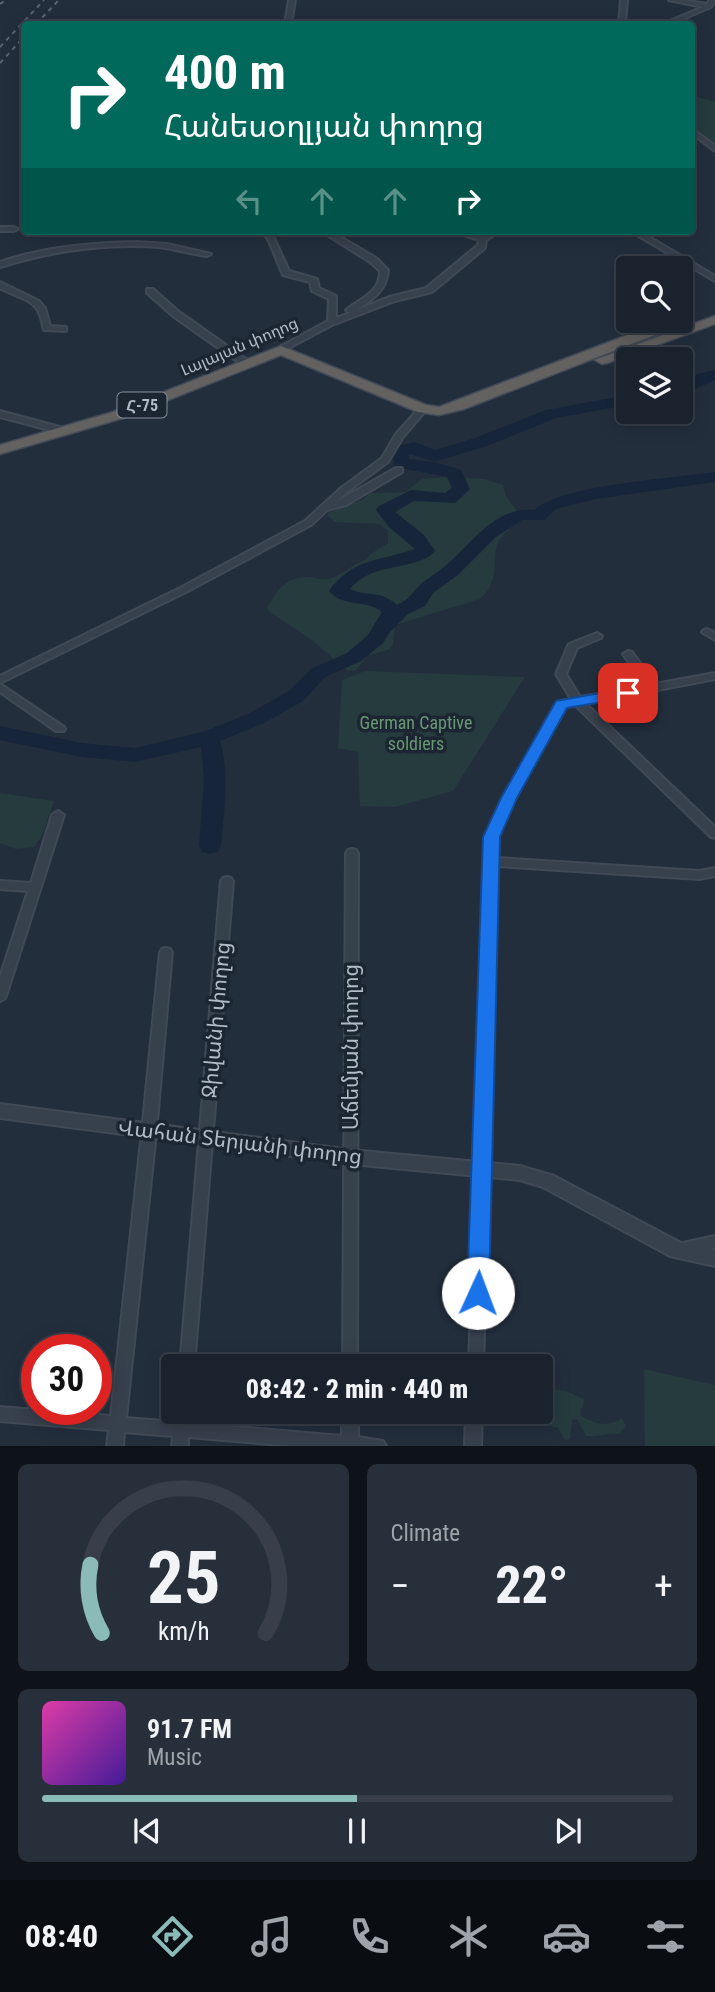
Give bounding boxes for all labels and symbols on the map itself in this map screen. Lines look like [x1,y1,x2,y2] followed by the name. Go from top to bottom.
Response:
[178,313,301,380] street label: Լալայան փողոց
[118,392,166,418] road number: Հ-75
[598,663,658,723] pin
[360,712,472,754] park label: German Captive soldiers
[197,941,235,1099] street label: Ջիվանի փողոց
[339,964,363,1130] street label: Աճեմյան փողոց
[117,1115,363,1169] street label: Վահան Տերյանի փողոց
[441,1256,515,1330] position arrow
[21,1334,112,1425] speed limit sign: 30

